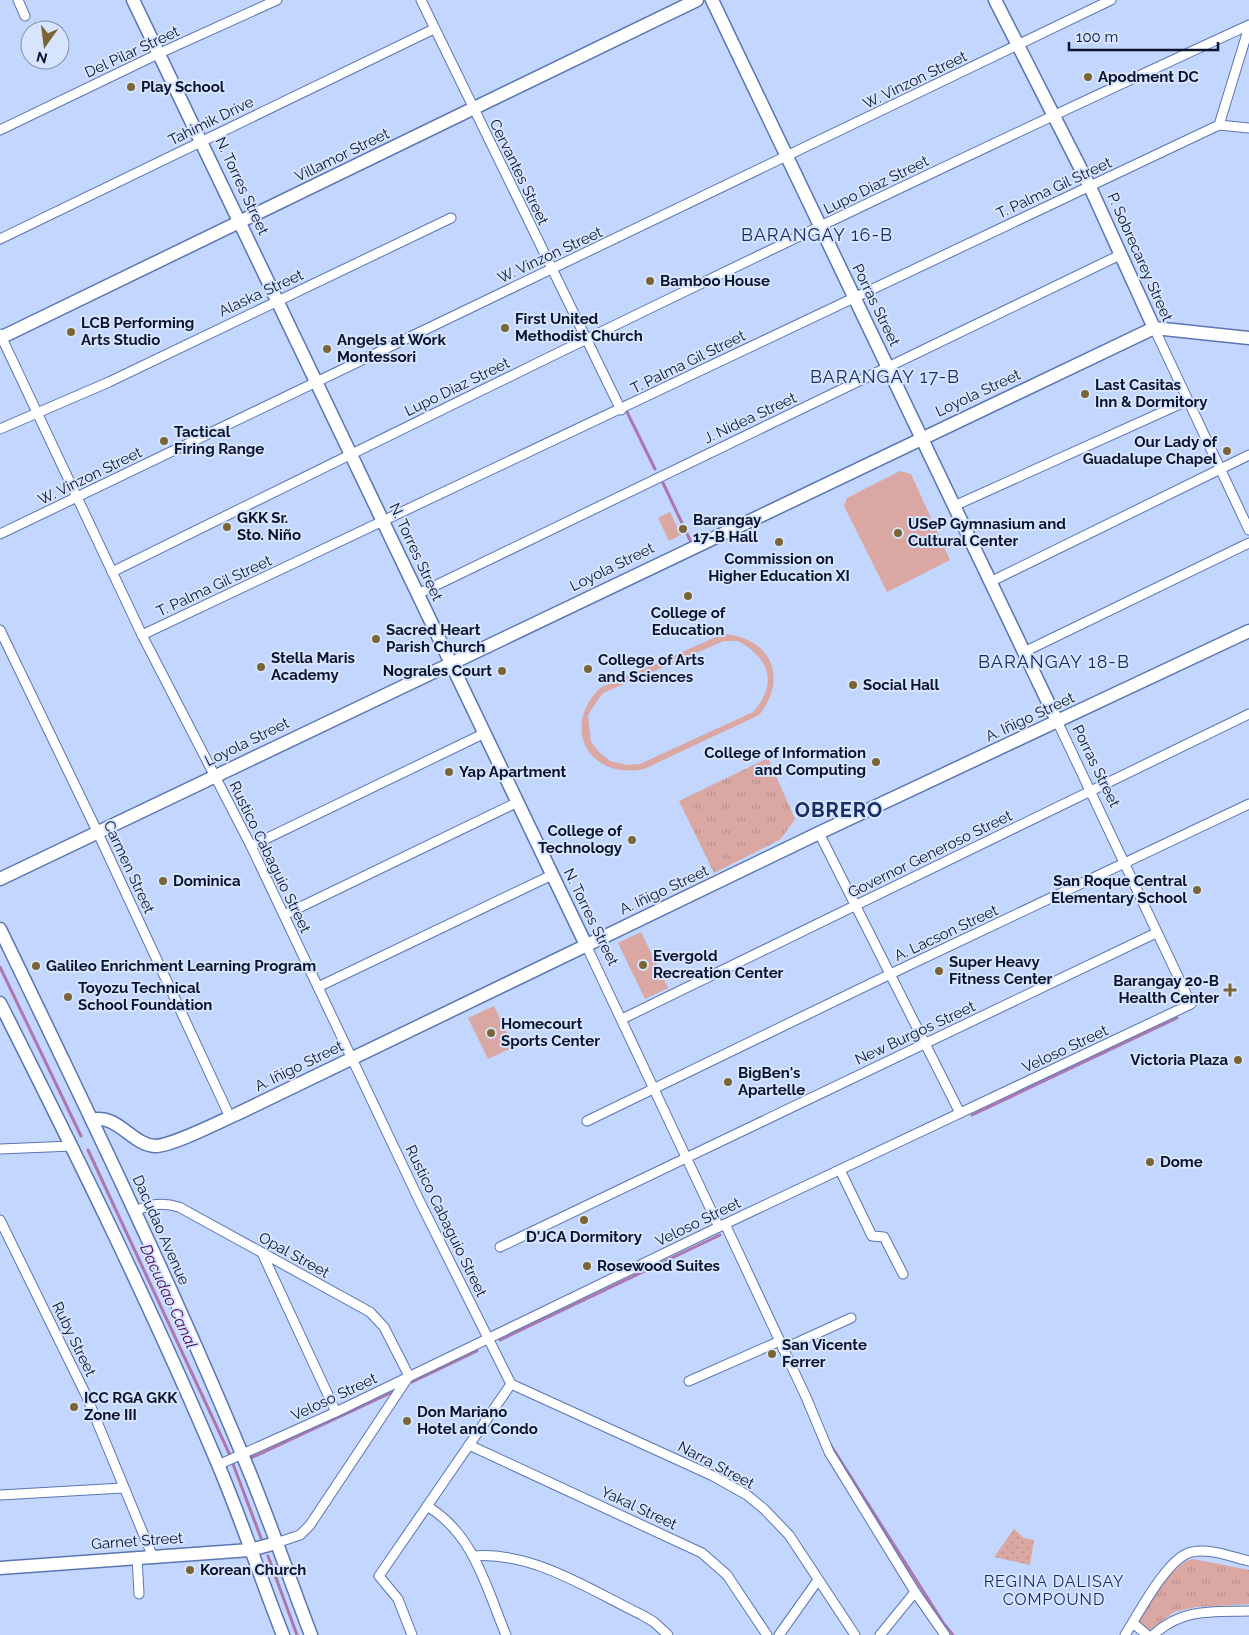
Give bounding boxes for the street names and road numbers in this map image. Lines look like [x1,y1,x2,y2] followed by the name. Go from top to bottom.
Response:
[82,22,182,82] street label: Del Pilar Street
[860,47,970,113] street label: W. Vinzon Street
[166,93,257,149] street label: Tahimik Drive
[486,116,552,228] street label: Cervantes Street
[292,124,392,186] street label: Villamor Street
[211,134,273,238] street label: N. Torres Street
[821,152,931,218] street label: Lupo Diaz Street
[993,153,1115,223] street label: T. Palma Gil Street
[1104,190,1176,324] street label: P. Sobrecarey Street
[495,223,605,287] street label: W. Vinzon Street
[848,261,904,349] street label: Porras Street
[216,266,306,320] street label: Alaska Street
[628,326,748,398] street label: T. Palma Gil Street
[402,354,512,420] street label: Lupo Diaz Street
[933,365,1023,421] street label: Loyola Street
[701,389,799,447] street label: J. Nidea Street
[35,443,145,509] street label: W. Vinzon Street
[385,500,447,604] street label: N. Torres Street
[567,539,657,595] street label: Loyola Street
[153,551,275,621] street label: T. Palma Gil Street
[983,689,1077,745] street label: A. Iñigo Street
[202,714,292,770] street label: Loyola Street
[1068,722,1124,810] street label: Porras Street
[225,778,315,936] street label: Rustico Cabaguio Street
[845,806,1015,902] street label: Governor Generoso Street
[100,818,158,916] street label: Carmen Street
[617,862,711,918] street label: A. Iñigo Street
[560,865,622,969] street label: N. Torres Street
[891,901,1001,965] street label: A. Lacson Street
[852,997,978,1069] street label: New Burgos Street
[1019,1021,1111,1077] street label: Veloso Street
[252,1037,346,1095] street label: A. Iñigo Street
[401,1142,491,1300] street label: Rustico Cabaguio Street
[129,1172,193,1288] street label: Dacudao Avenue
[652,1194,744,1250] street label: Veloso Street
[256,1228,332,1282] street label: Opal Street
[48,1299,100,1379] street label: Ruby Street
[288,1369,380,1425] street label: Veloso Street
[675,1437,757,1493] street label: Narra Street
[598,1483,680,1533] street label: Yakal Street
[90,1529,184,1553] street label: Garnet Street

